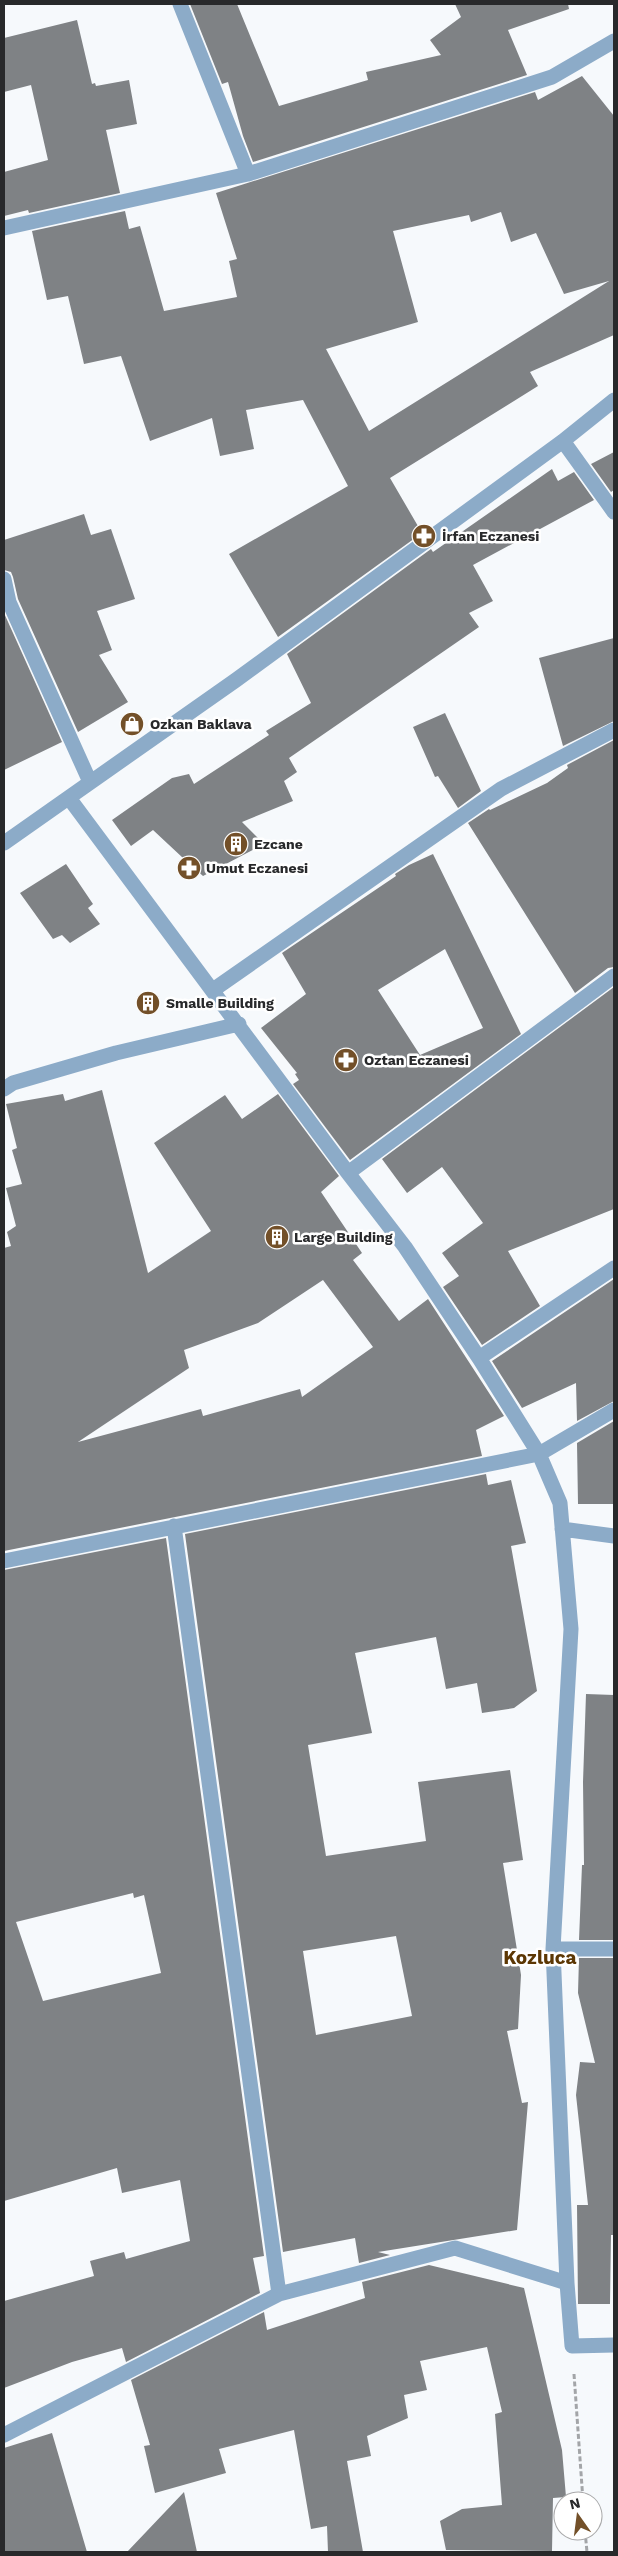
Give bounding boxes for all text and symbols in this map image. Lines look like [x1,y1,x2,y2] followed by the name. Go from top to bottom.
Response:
[411,523,437,549] pharmacy icon: İrfan Eczanesi
[442,528,539,544] place label: İrfan Eczanesi
[119,711,145,737] shop icon: Ozkan Baklava
[150,716,253,732] place label: Ozkan Baklava
[223,831,249,857] building icon: Ezcane
[254,836,303,852] place label: Ezcane
[176,855,202,881] pharmacy icon: Umut Eczanesi
[206,860,308,876] place label: Umut Eczanesi
[135,990,161,1016] building icon: Smalle Building
[166,995,274,1011] place label: Smalle Building
[333,1047,359,1073] pharmacy icon: Oztan Eczanesi
[364,1052,469,1068] place label: Oztan Eczanesi
[264,1224,290,1250] building icon: Large Building
[294,1229,393,1245] place label: Large Building
[503,1946,577,1969] district label: Kozluca
[553,2491,603,2541] north arrow
[568,2494,582,2512] text: N

